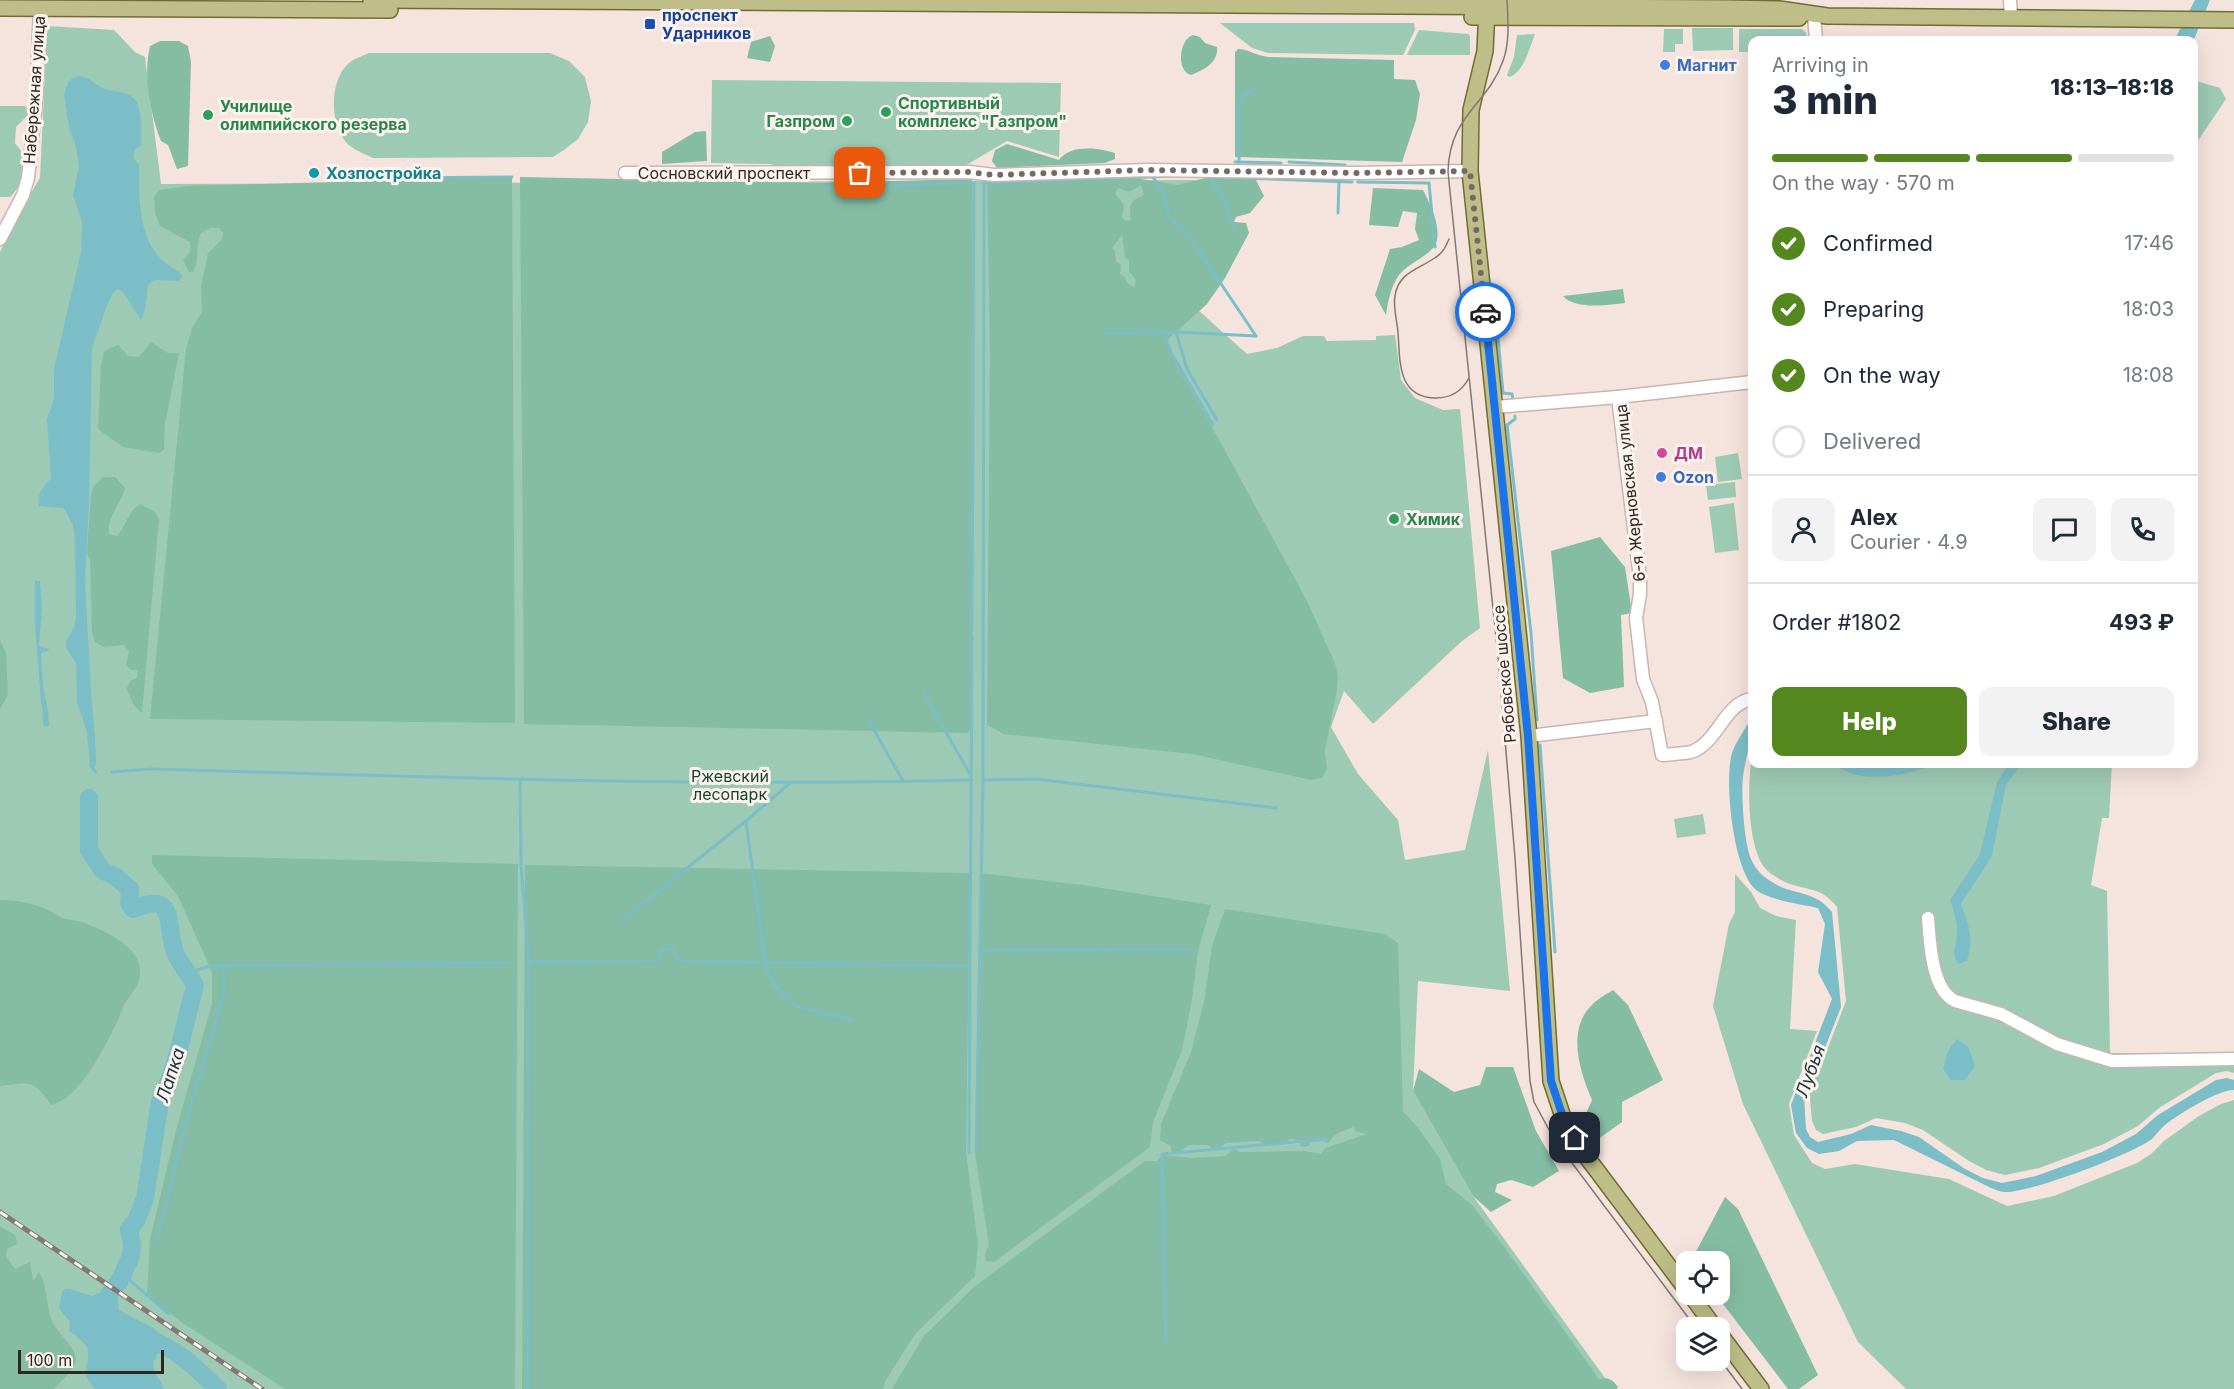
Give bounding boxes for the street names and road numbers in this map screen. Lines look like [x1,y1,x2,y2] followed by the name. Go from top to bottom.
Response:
[19,15,49,165] street label: Набережная улица
[638,163,811,183] street label: Сосновский проспект
[1611,403,1649,583] street label: 6-я Жерновская улица
[1488,604,1520,744] street label: Рябовское шоссе

